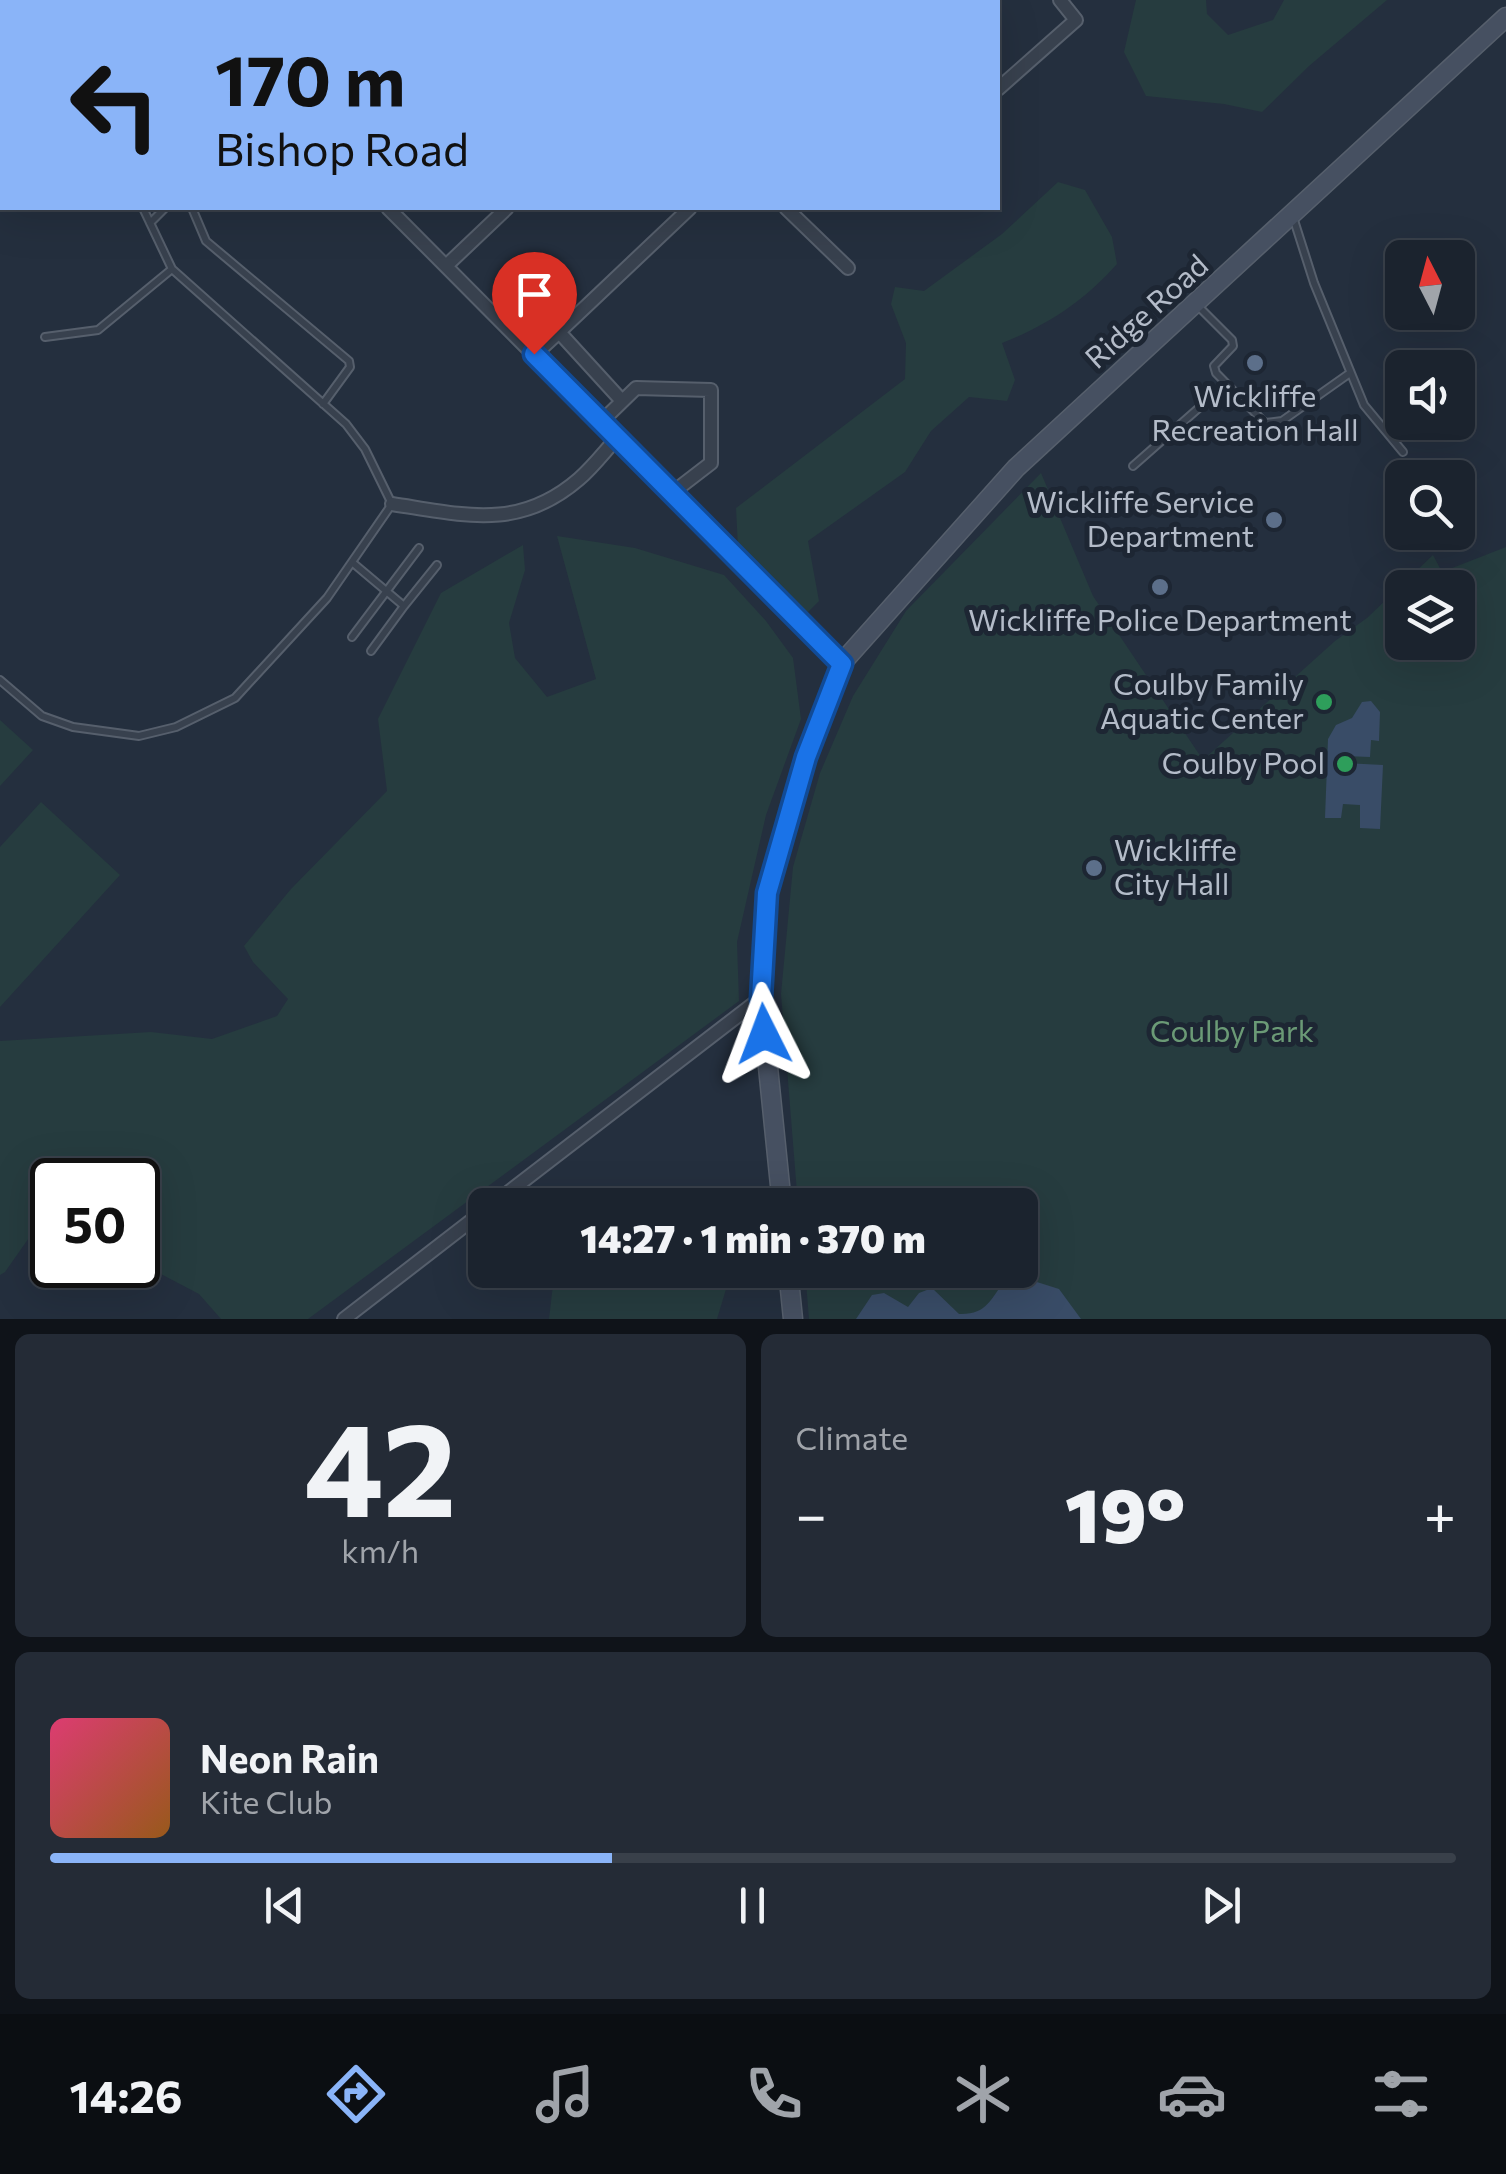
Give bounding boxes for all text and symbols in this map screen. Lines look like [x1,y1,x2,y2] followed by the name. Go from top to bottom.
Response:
[215,35,406,120] text: 170 m
[50,40,180,170] icon: left
[215,120,469,175] text: Bishop Road
[1385,240,1475,330] north arrow
[1385,240,1475,660] map controls
[1076,245,1214,375] street label: Ridge Road
[492,252,577,355] pin
[507,267,562,322] icon: arrive
[1385,350,1475,440] button: sound
[1244,352,1266,374] marker: Wickliffe Recreation Hall
[1151,376,1359,447] place label: Wickliffe Recreation Hall
[1385,460,1475,550] button: search
[1026,482,1254,553] place label: Wickliffe Service Department
[1263,509,1285,531] marker: Wickliffe Service Department
[1385,570,1475,660] button: layers
[1149,576,1171,598] marker: Wickliffe Police Department
[968,600,1352,637] place label: Wickliffe Police Department
[1100,664,1304,735] place label: Coulby Family Aquatic Center
[1313,691,1335,713] marker: Coulby Family Aquatic Center
[1162,743,1325,780] place label: Coulby Pool
[1334,753,1356,775] marker: Coulby Pool
[1114,830,1237,901] place label: Wickliffe City Hall
[1083,857,1105,879] marker: Wickliffe City Hall
[712,982,816,1086] position arrow
[1150,1011,1314,1048] park label: Coulby Park
[30,1158,160,1288] speed limit sign: 50
[580,1214,926,1261] text: 14:27 · 1 min · 370 m
[304,1385,457,1544] text: 42
[796,1417,908,1457] text: Climate
[1065,1467,1185,1558] text: 19°
[796,1479,827,1546] text: −
[1424,1479,1456,1546] text: +
[341,1530,419,1570] text: km/h
[200,1734,379,1781] text: Neon Rain
[200,1781,332,1821] text: Kite Club
[257,1878,312,1933] icon: previous
[725,1878,780,1933] icon: pause
[1194,1878,1249,1933] icon: next
[321,2059,391,2129] icon: directions
[530,2059,600,2129] icon: music
[739,2059,809,2129] icon: phone
[948,2059,1018,2129] icon: climate
[1157,2059,1227,2129] icon: car
[1366,2059,1436,2129] icon: filters
[70,2067,182,2122] text: 14:26

